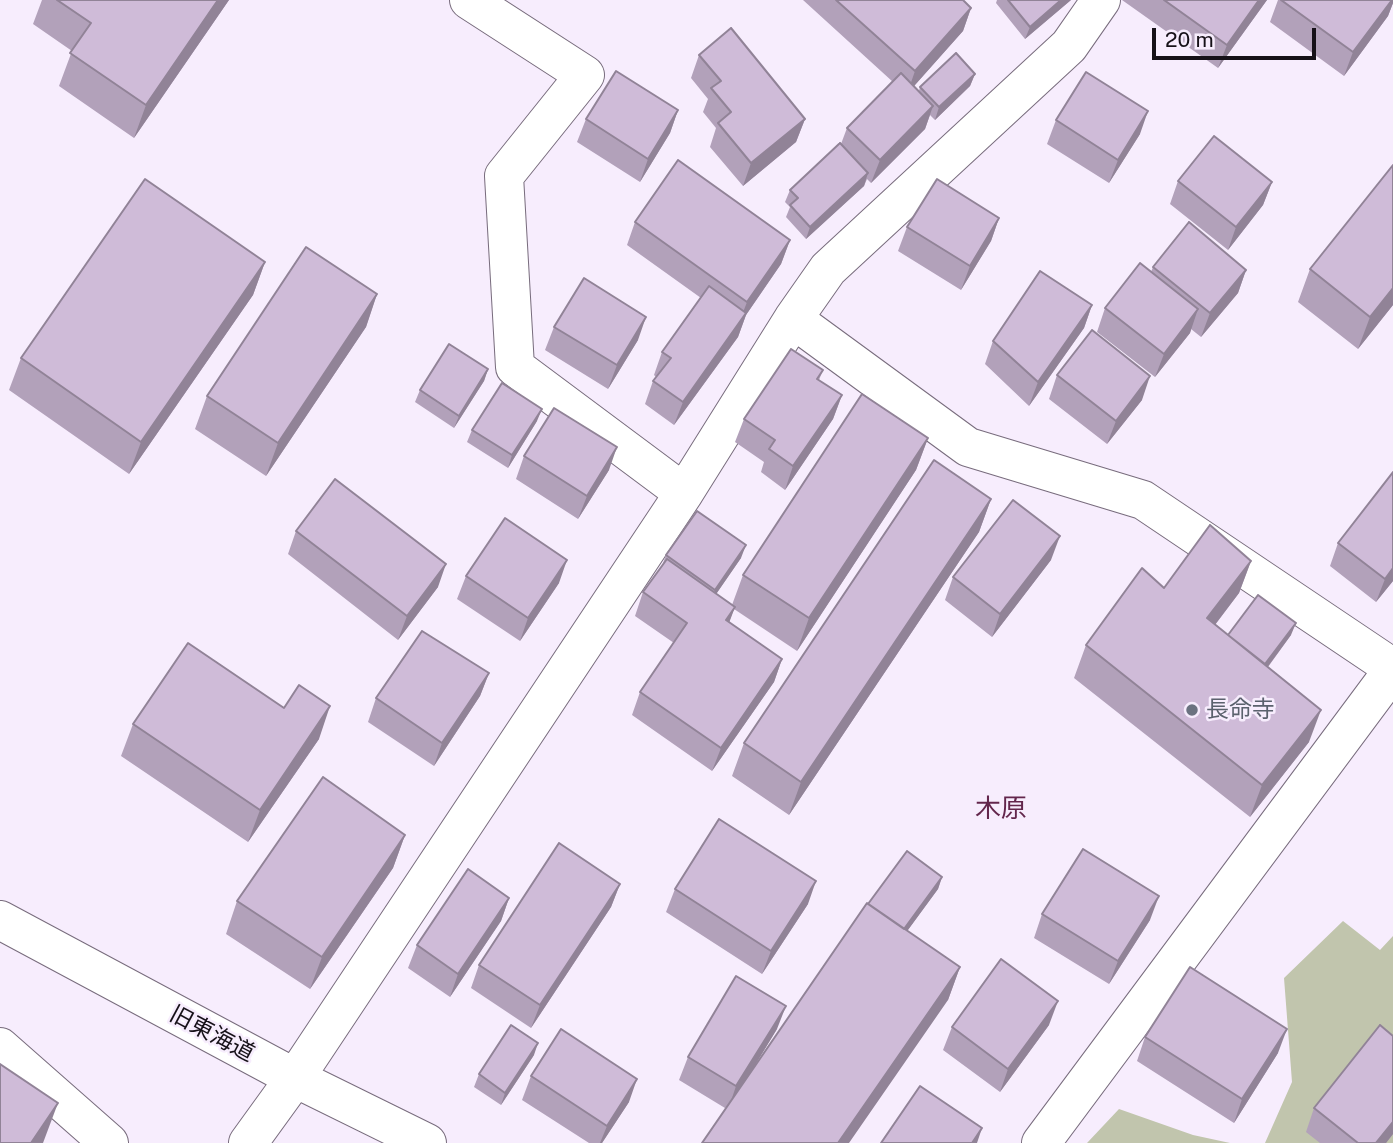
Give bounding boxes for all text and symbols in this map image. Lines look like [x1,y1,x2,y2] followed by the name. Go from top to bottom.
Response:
[1155,14,1320,58] scale bar
[1165,27,1214,52] text: 20 m
[1206,696,1275,724] place label: 長命寺
[1184,702,1200,718] marker: 長命寺
[975,793,1027,825] district label: 木原
[165,1000,259,1068] street label: 旧東海道

